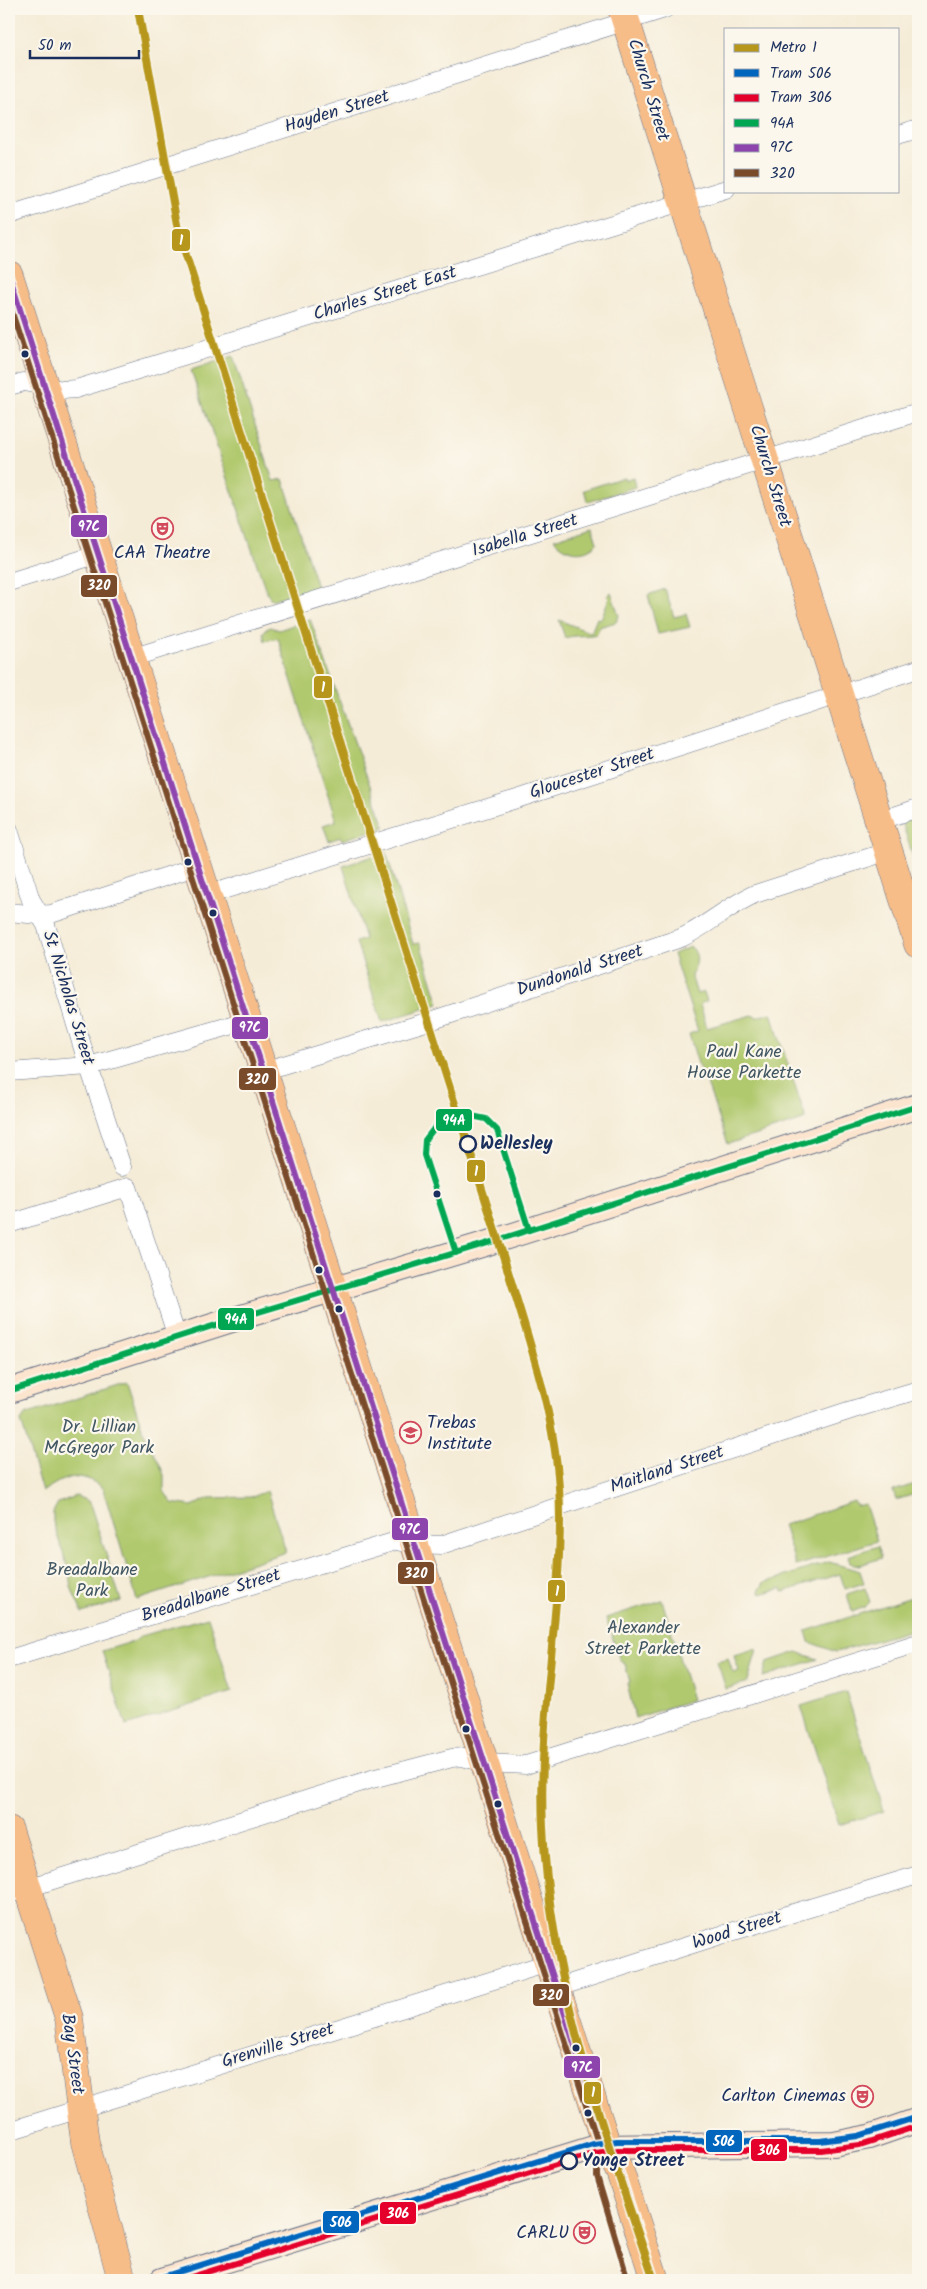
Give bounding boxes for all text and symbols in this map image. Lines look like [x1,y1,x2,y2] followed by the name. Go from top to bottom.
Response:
[30,28,139,60] scale bar
[724,28,900,192] legend
[38,34,72,58] text: 50 m
[619,35,678,146] street label: Church Street
[770,36,817,60] text: Metro 1
[770,62,832,86] text: Tram 506
[281,82,394,142] street label: Hayden Street
[770,86,832,110] text: Tram 306
[770,112,795,136] text: 94A
[770,136,793,160] text: 97C
[770,162,795,186] text: 320
[171,228,191,252] line badge: 1
[179,230,184,252] text: 1
[310,258,461,330] street label: Charles Street East
[20,349,30,359] unlabelled marker
[741,421,800,532] street label: Church Street
[468,506,583,566] street label: Isabella Street
[70,514,108,538] line badge: 97C
[78,516,100,538] text: 97C
[150,516,174,540] theatre icon: CAA Theatre
[114,539,210,568] place label: CAA Theatre
[80,574,118,598] line badge: 320
[86,575,111,597] text: 320
[313,675,333,699] line badge: 1
[321,677,326,699] text: 1
[526,740,659,808] street label: Gloucester Street
[183,857,193,867] unlabelled marker
[208,908,218,918] unlabelled marker
[34,927,103,1070] street label: St Nicholas Street
[513,937,648,1005] street label: Dundonald Street
[231,1016,269,1040] line badge: 97C
[239,1017,261,1039] text: 97C
[687,1038,801,1088] park label: Paul Kane House Parkette
[238,1067,277,1091] line badge: 320
[244,1069,269,1091] text: 320
[435,1108,473,1132] line badge: 94A
[442,1110,466,1132] text: 94A
[480,1130,553,1159] place label: Wellesley
[459,1135,477,1153] marker: Wellesley
[466,1159,486,1183] line badge: 1
[474,1161,479,1183] text: 1
[432,1189,442,1199] unlabelled marker
[314,1265,324,1275] unlabelled marker
[334,1304,344,1314] unlabelled marker
[217,1307,255,1331] line badge: 94A
[224,1309,248,1331] text: 94A
[427,1409,492,1459] place label: Trebas Institute
[44,1413,154,1463] park label: Dr. Lillian McGregor Park
[399,1421,423,1445] school or university icon: Trebas Institute
[606,1438,729,1502] street label: Maitland Street
[391,1517,429,1541] line badge: 97C
[399,1519,421,1541] text: 97C
[46,1556,138,1606] park label: Breadalbane Park
[138,1561,285,1631] street label: Breadalbane Street
[397,1561,435,1585] line badge: 320
[403,1563,428,1585] text: 320
[547,1579,566,1603] line badge: 1
[555,1581,560,1603] text: 1
[585,1614,701,1664] park label: Alexander Street Parkette
[461,1724,471,1734] unlabelled marker
[493,1799,503,1809] unlabelled marker
[689,1903,786,1958] street label: Wood Street
[532,1983,570,2007] line badge: 320
[538,1985,563,2007] text: 320
[52,2012,92,2097] street label: Bay Street
[218,2015,339,2077] street label: Grenville Street
[571,2043,581,2053] unlabelled marker
[563,2055,601,2079] line badge: 97C
[571,2057,593,2079] text: 97C
[583,2081,602,2105] line badge: 1
[591,2082,596,2104] text: 1
[721,2082,846,2111] place label: Carlton Cinemas
[850,2084,874,2108] theatre icon: Carlton Cinemas
[583,2108,593,2118] unlabelled marker
[705,2129,743,2153] line badge: 506
[712,2131,735,2153] text: 506
[750,2138,788,2162] line badge: 306
[757,2140,781,2162] text: 306
[582,2147,686,2176] place label: Yonge Street
[560,2152,578,2170] marker: Yonge Street
[379,2201,417,2225] line badge: 306
[386,2203,410,2225] text: 306
[322,2210,360,2234] line badge: 506
[329,2212,352,2234] text: 506
[516,2219,569,2248] place label: CARLU
[573,2221,597,2245] theatre icon: CARLU

